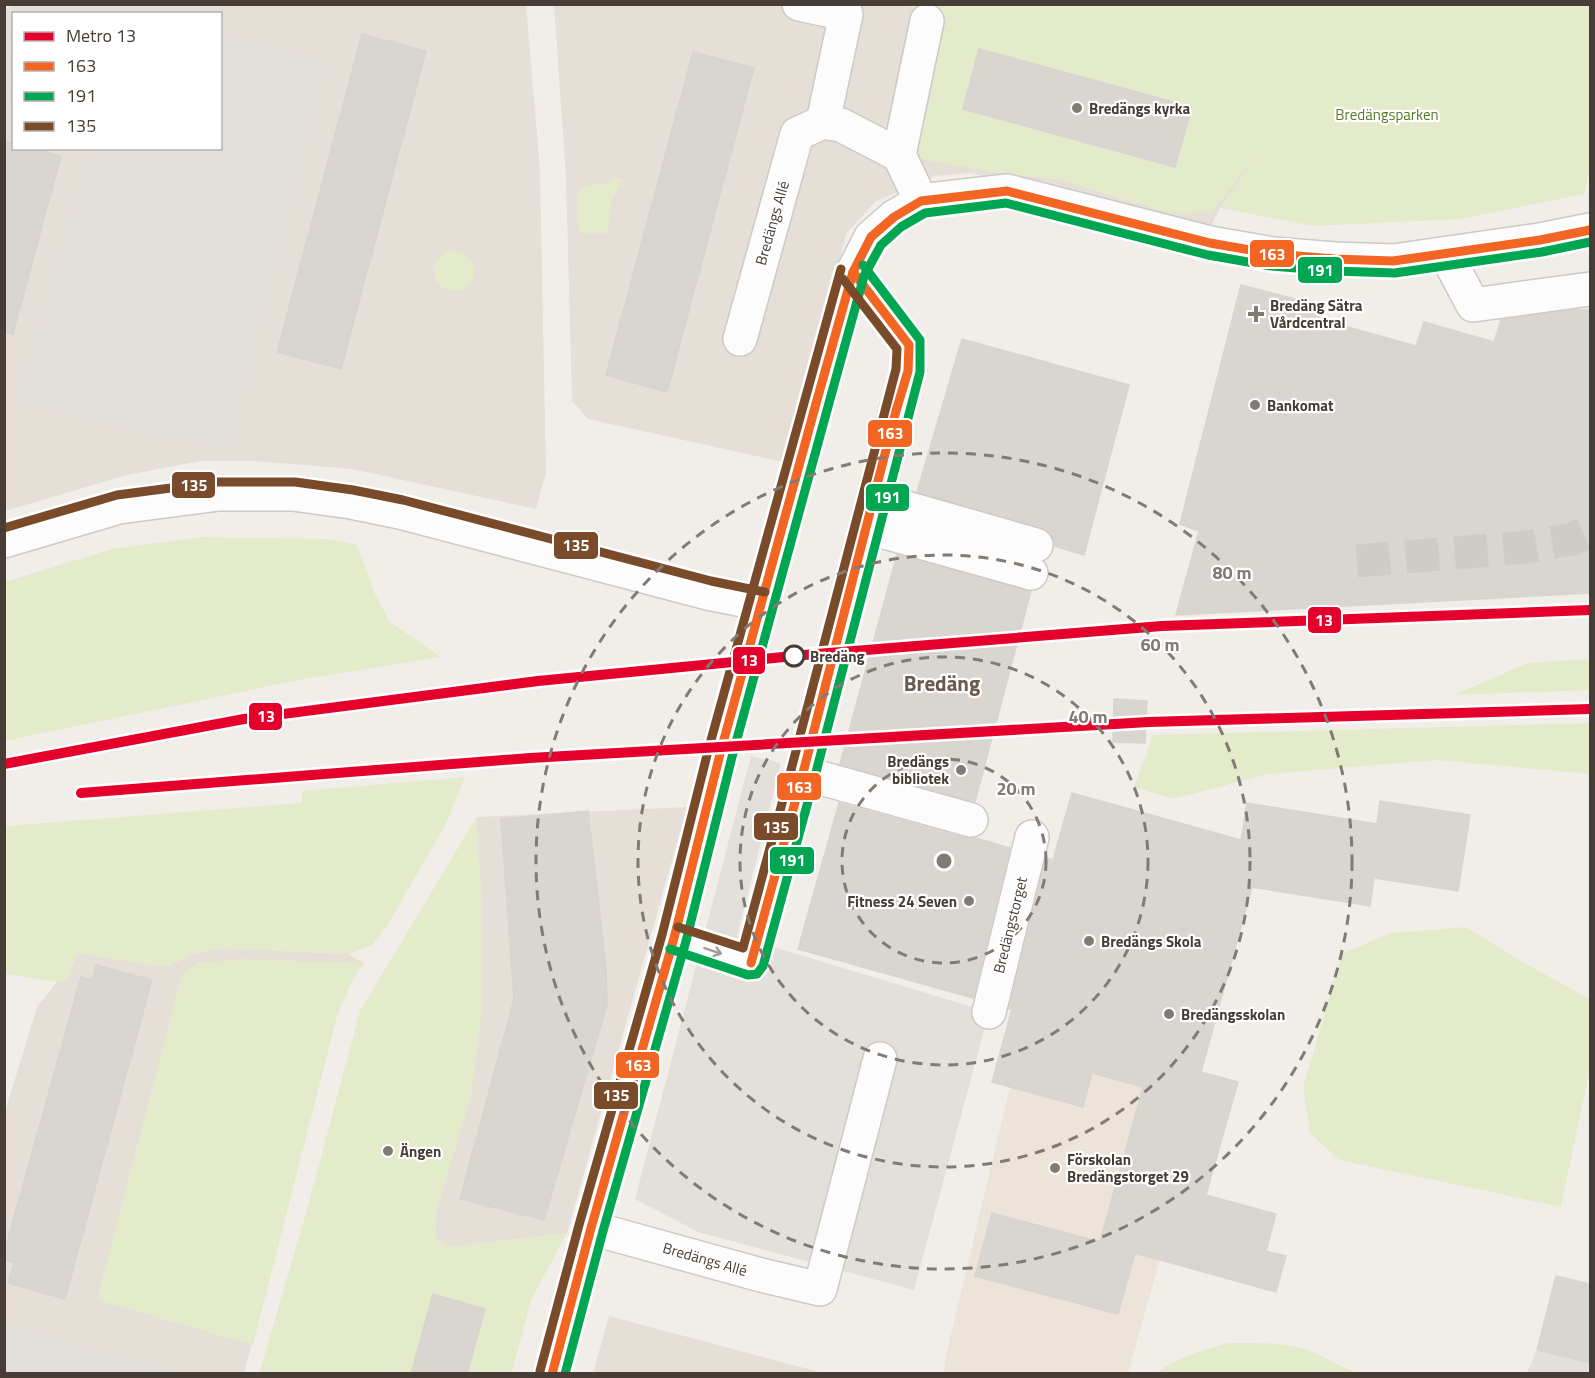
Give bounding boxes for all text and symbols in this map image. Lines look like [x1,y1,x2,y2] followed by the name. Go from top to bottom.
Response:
[12,12,222,150] legend
[66,22,136,49] text: Metro 13
[66,52,96,79] text: 163
[66,82,96,109] text: 191
[1089,97,1190,120] place label: Bredängs kyrka
[1070,101,1084,115] marker: Bredängs kyrka
[1335,103,1439,126] park label: Bredängsparken
[66,112,96,139] text: 135
[749,178,795,268] street label: Bredängs Allé
[1249,239,1295,268] line badge: 163
[1259,242,1285,266] text: 163
[1297,256,1343,284] line badge: 191
[1307,258,1333,282] text: 191
[1270,294,1363,334] place label: Bredäng Sätra Vårdcentral
[1247,305,1265,323] marker: Bredäng Sätra Vårdcentral
[1267,394,1334,417] place label: Bankomat
[1248,398,1262,412] marker: Bankomat
[867,419,913,448] line badge: 163
[877,421,903,445] text: 163
[171,471,216,499] line badge: 135
[181,473,207,497] text: 135
[865,483,910,512] line badge: 191
[874,485,900,509] text: 191
[553,531,599,560] line badge: 135
[563,533,589,557] text: 135
[1212,559,1252,586] text: 80 m
[1307,606,1342,634] line badge: 13
[1315,608,1333,632] text: 13
[1140,631,1180,658] text: 60 m
[783,645,805,667] marker: Bredäng
[810,645,865,668] place label: Bredäng
[732,646,766,675] line badge: 13
[740,648,758,672] text: 13
[904,667,980,699] district label: Bredäng
[248,702,283,731] line badge: 13
[1068,703,1108,730] text: 40 m
[257,704,275,728] text: 13
[887,750,949,790] place label: Bredängs bibliotek
[954,763,968,777] marker: Bredängs bibliotek
[776,772,822,801] line badge: 163
[786,775,812,799] text: 163
[996,775,1036,802] text: 20 m
[753,812,799,841] line badge: 135
[763,815,789,839] text: 135
[769,846,815,875] line badge: 191
[779,848,805,872] text: 191
[934,851,954,871] centre of rings
[987,874,1033,976] street label: Bredängstorget
[847,890,957,913] place label: Fitness 24 Seven
[962,894,976,908] marker: Fitness 24 Seven
[1101,930,1202,953] place label: Bredängs Skola
[1082,934,1096,948] marker: Bredängs Skola
[703,946,722,957] one-way arrow
[1181,1003,1285,1026] place label: Bredängsskolan
[1162,1007,1176,1021] marker: Bredängsskolan
[615,1051,660,1079] line badge: 163
[625,1053,651,1077] text: 163
[593,1081,639,1110] line badge: 135
[603,1083,629,1107] text: 135
[400,1140,441,1163] place label: Ängen
[381,1144,395,1158] marker: Ängen
[1067,1148,1189,1188] place label: Förskolan Bredängstorget 29
[1048,1161,1062,1175] marker: Förskolan Bredängstorget 29
[660,1236,750,1282] street label: Bredängs Allé

